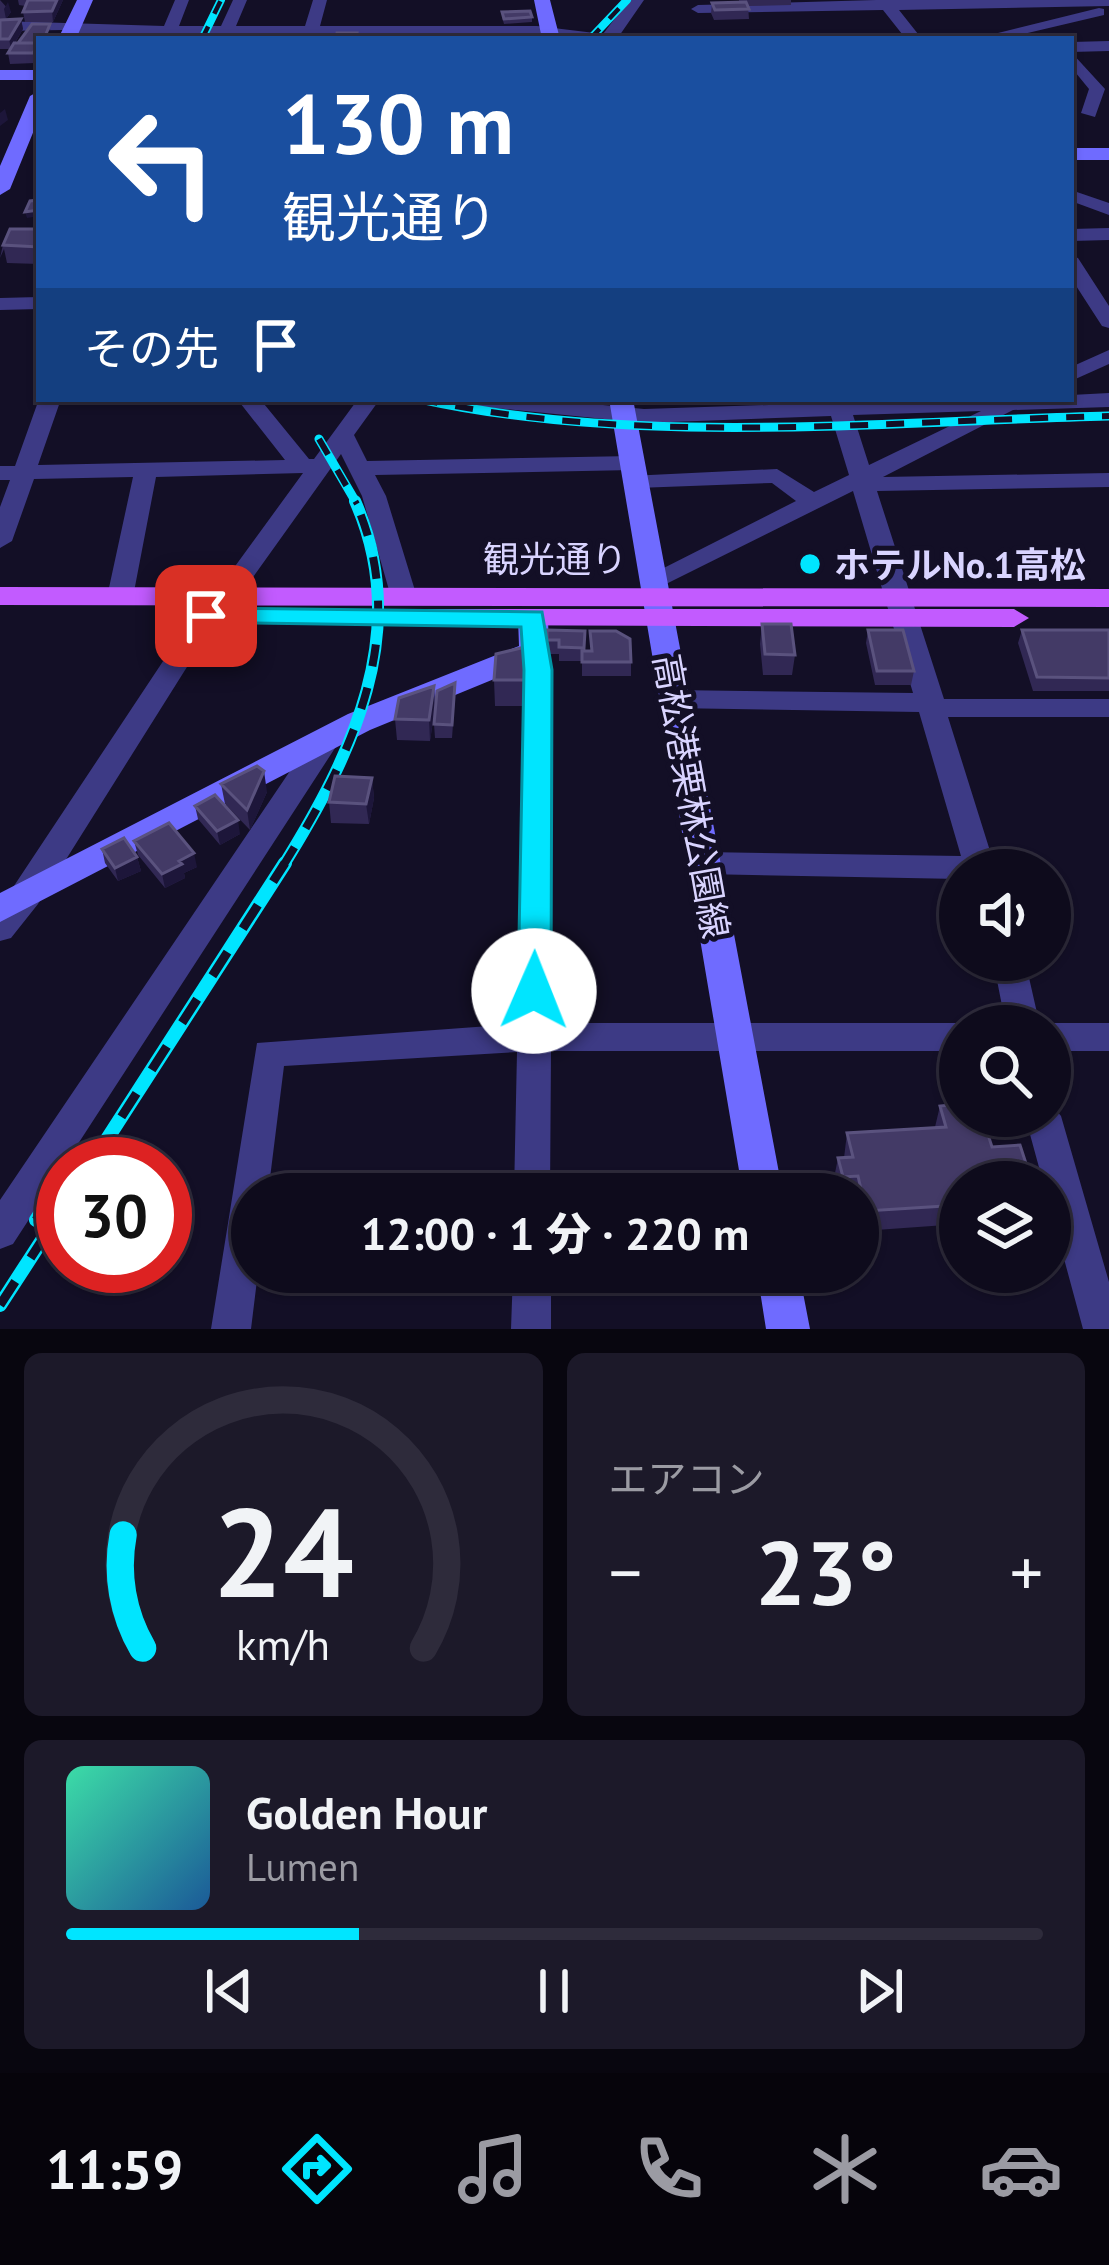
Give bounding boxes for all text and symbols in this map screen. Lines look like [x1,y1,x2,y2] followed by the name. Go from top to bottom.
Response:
[282,68,514,177] text: 130 m
[84,84,240,240] icon: left
[282,182,498,252] text: 観光通り
[243,312,309,378] icon: arrive
[84,319,219,377] text: その先
[483,535,627,582] street label: 観光通り
[834,541,1086,588] place label: ホテルNo.1高松
[797,551,823,577] marker: ホテルNo.1高松
[155,565,257,667] pin
[173,583,239,649] icon: arrive
[644,650,740,942] street label: 高松港栗林公園線
[939,849,1071,1293] map controls
[939,849,1071,981] button: sound
[471,928,597,1054] position arrow
[939,1005,1071,1137] button: search
[36,1137,192,1293] speed limit sign: 30
[939,1161,1071,1293] button: layers
[361,1204,749,1262] text: 12:00 · 1 分 · 220 m
[609,1453,765,1504] text: エアコン
[212,1470,354,1631] text: 24
[755,1513,896,1630] text: 23°
[609,1529,642,1614] text: −
[1010,1529,1043,1614] text: +
[236,1615,330,1671] text: km/h
[246,1783,487,1841] text: Golden Hour
[246,1841,359,1892] text: Lumen
[196,1958,262,2024] icon: previous
[521,1958,587,2024] icon: pause
[847,1958,913,2024] icon: next
[275,2127,359,2211] icon: directions
[451,2127,535,2211] icon: music
[627,2127,711,2211] icon: phone
[803,2127,887,2211] icon: climate
[979,2127,1063,2211] icon: car
[46,2134,183,2204] text: 11:59

